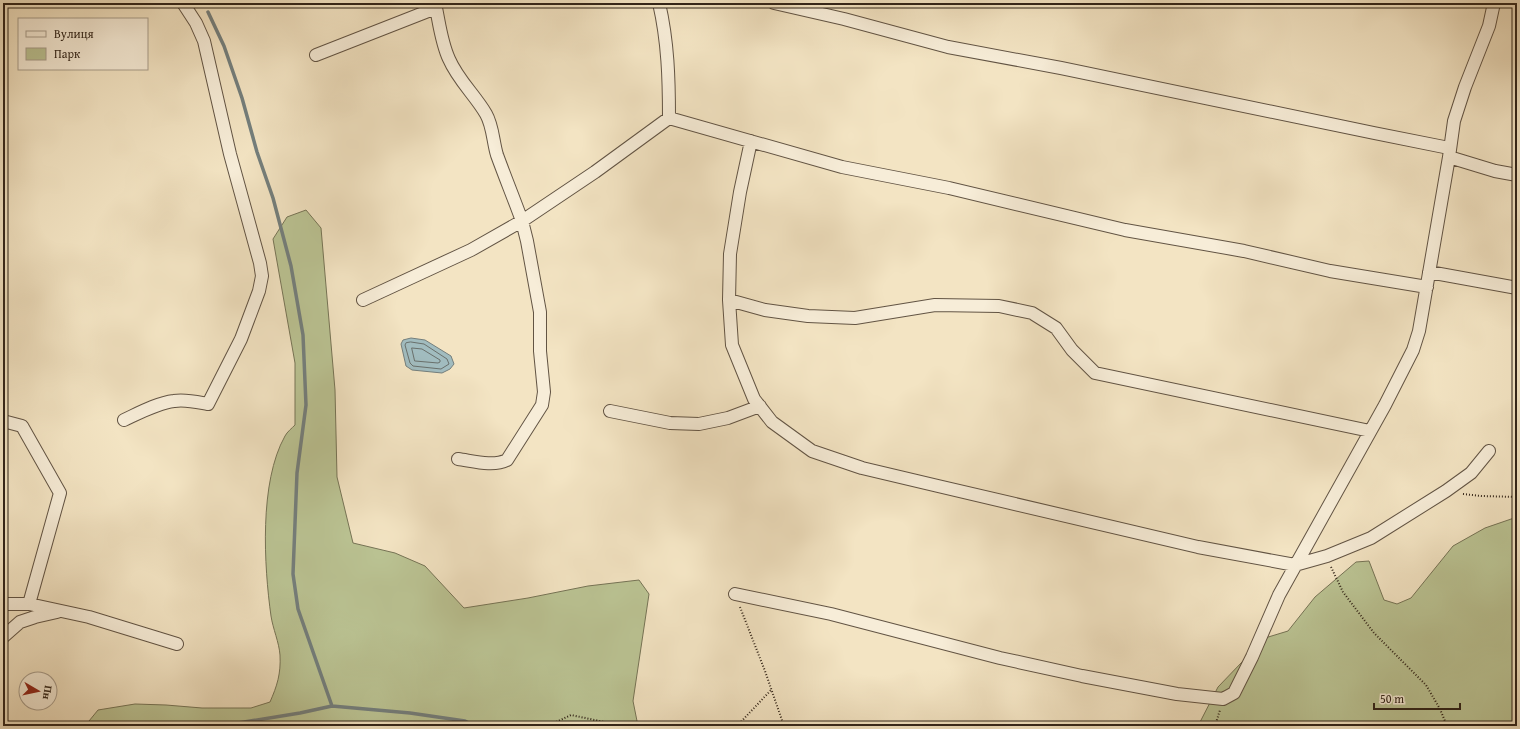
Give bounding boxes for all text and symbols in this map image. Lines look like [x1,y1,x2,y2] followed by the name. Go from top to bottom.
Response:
[18,18,148,70] legend
[54,25,94,42] text: Вулиця
[54,45,81,62] text: Парк
[18,671,58,711] north arrow
[39,684,57,701] text: Пн
[1374,685,1460,711] scale bar
[1380,690,1404,707] text: 50 m

